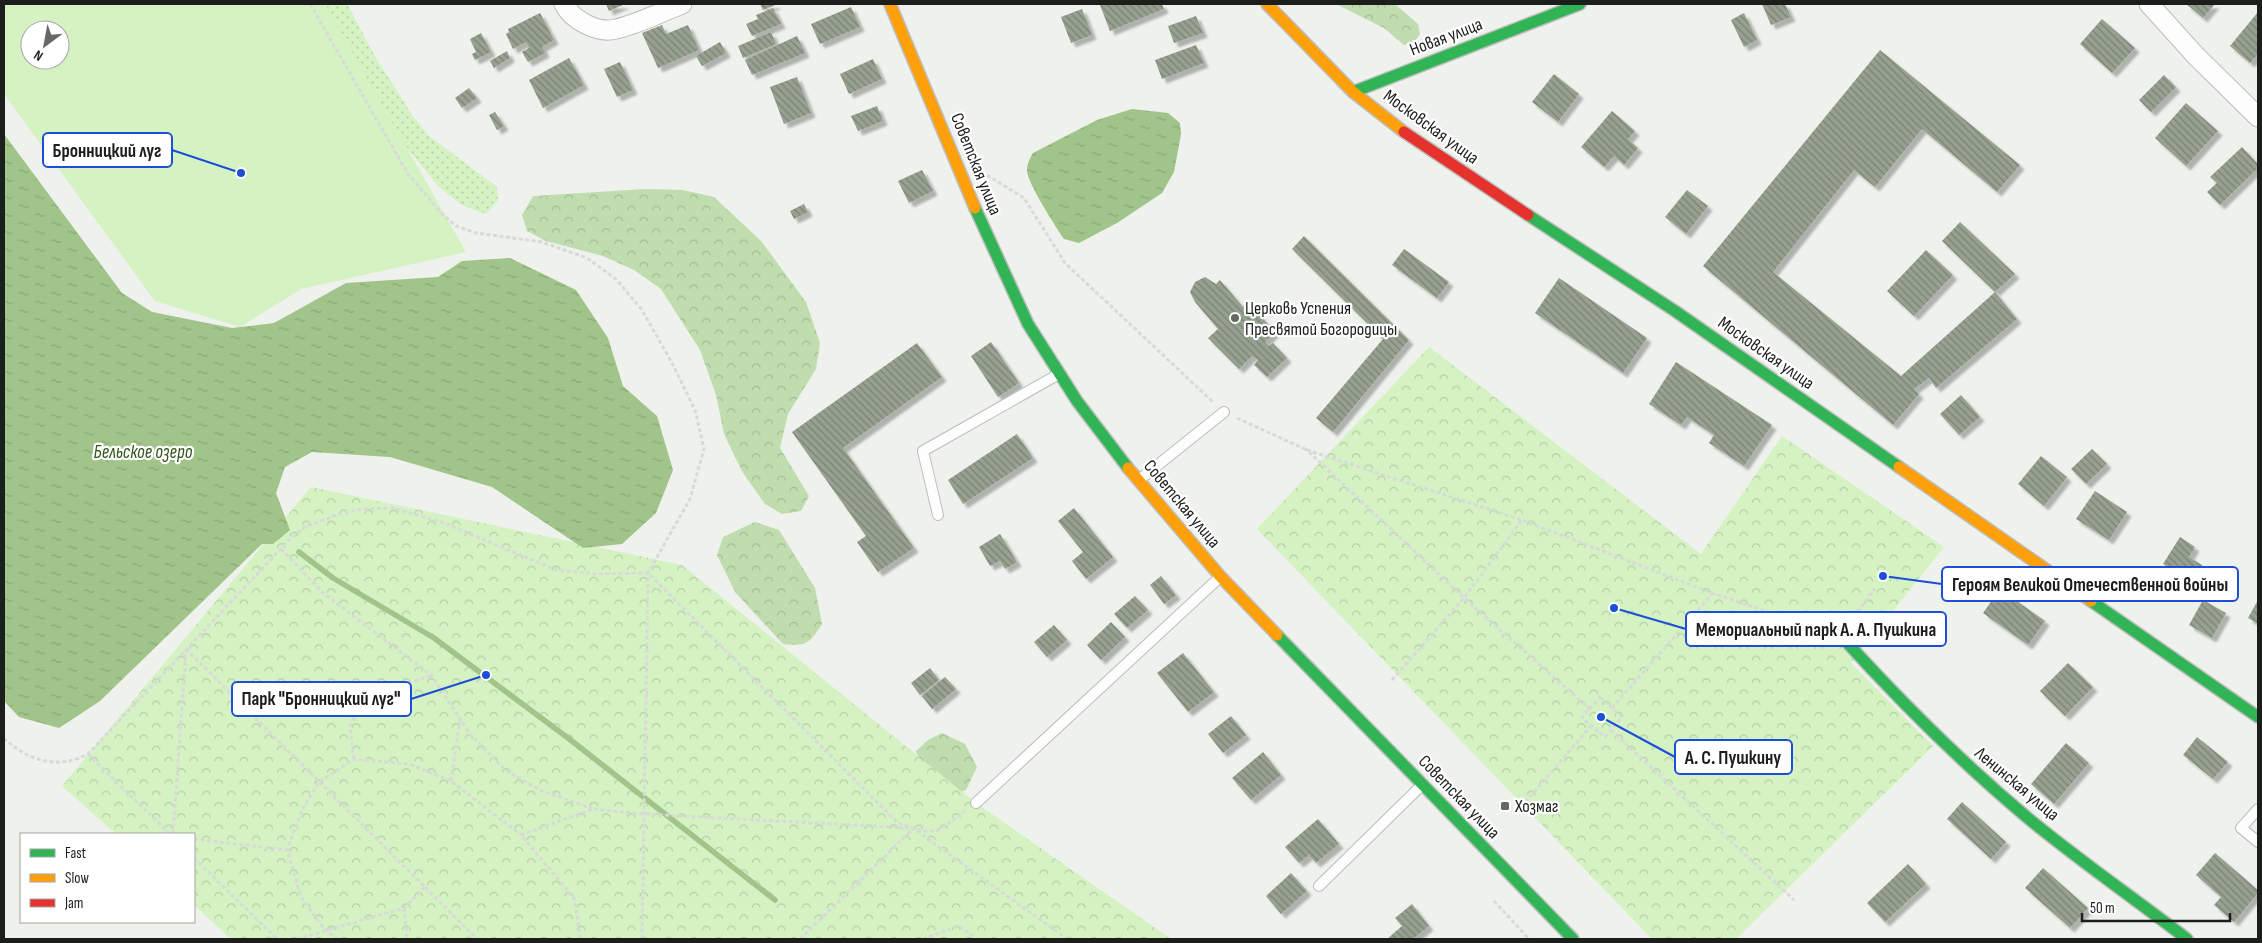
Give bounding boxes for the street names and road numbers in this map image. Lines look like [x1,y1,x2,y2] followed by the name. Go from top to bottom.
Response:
[1407,14,1485,60] street label: Новая улица
[1379,85,1483,169] street label: Московская улица
[946,110,1006,218] street label: Советская улица
[1714,312,1818,394] street label: Московская улица
[1139,456,1225,552] street label: Советская улица
[1970,742,2063,825] street label: Ленинская улица
[1414,751,1504,843] street label: Советская улица

